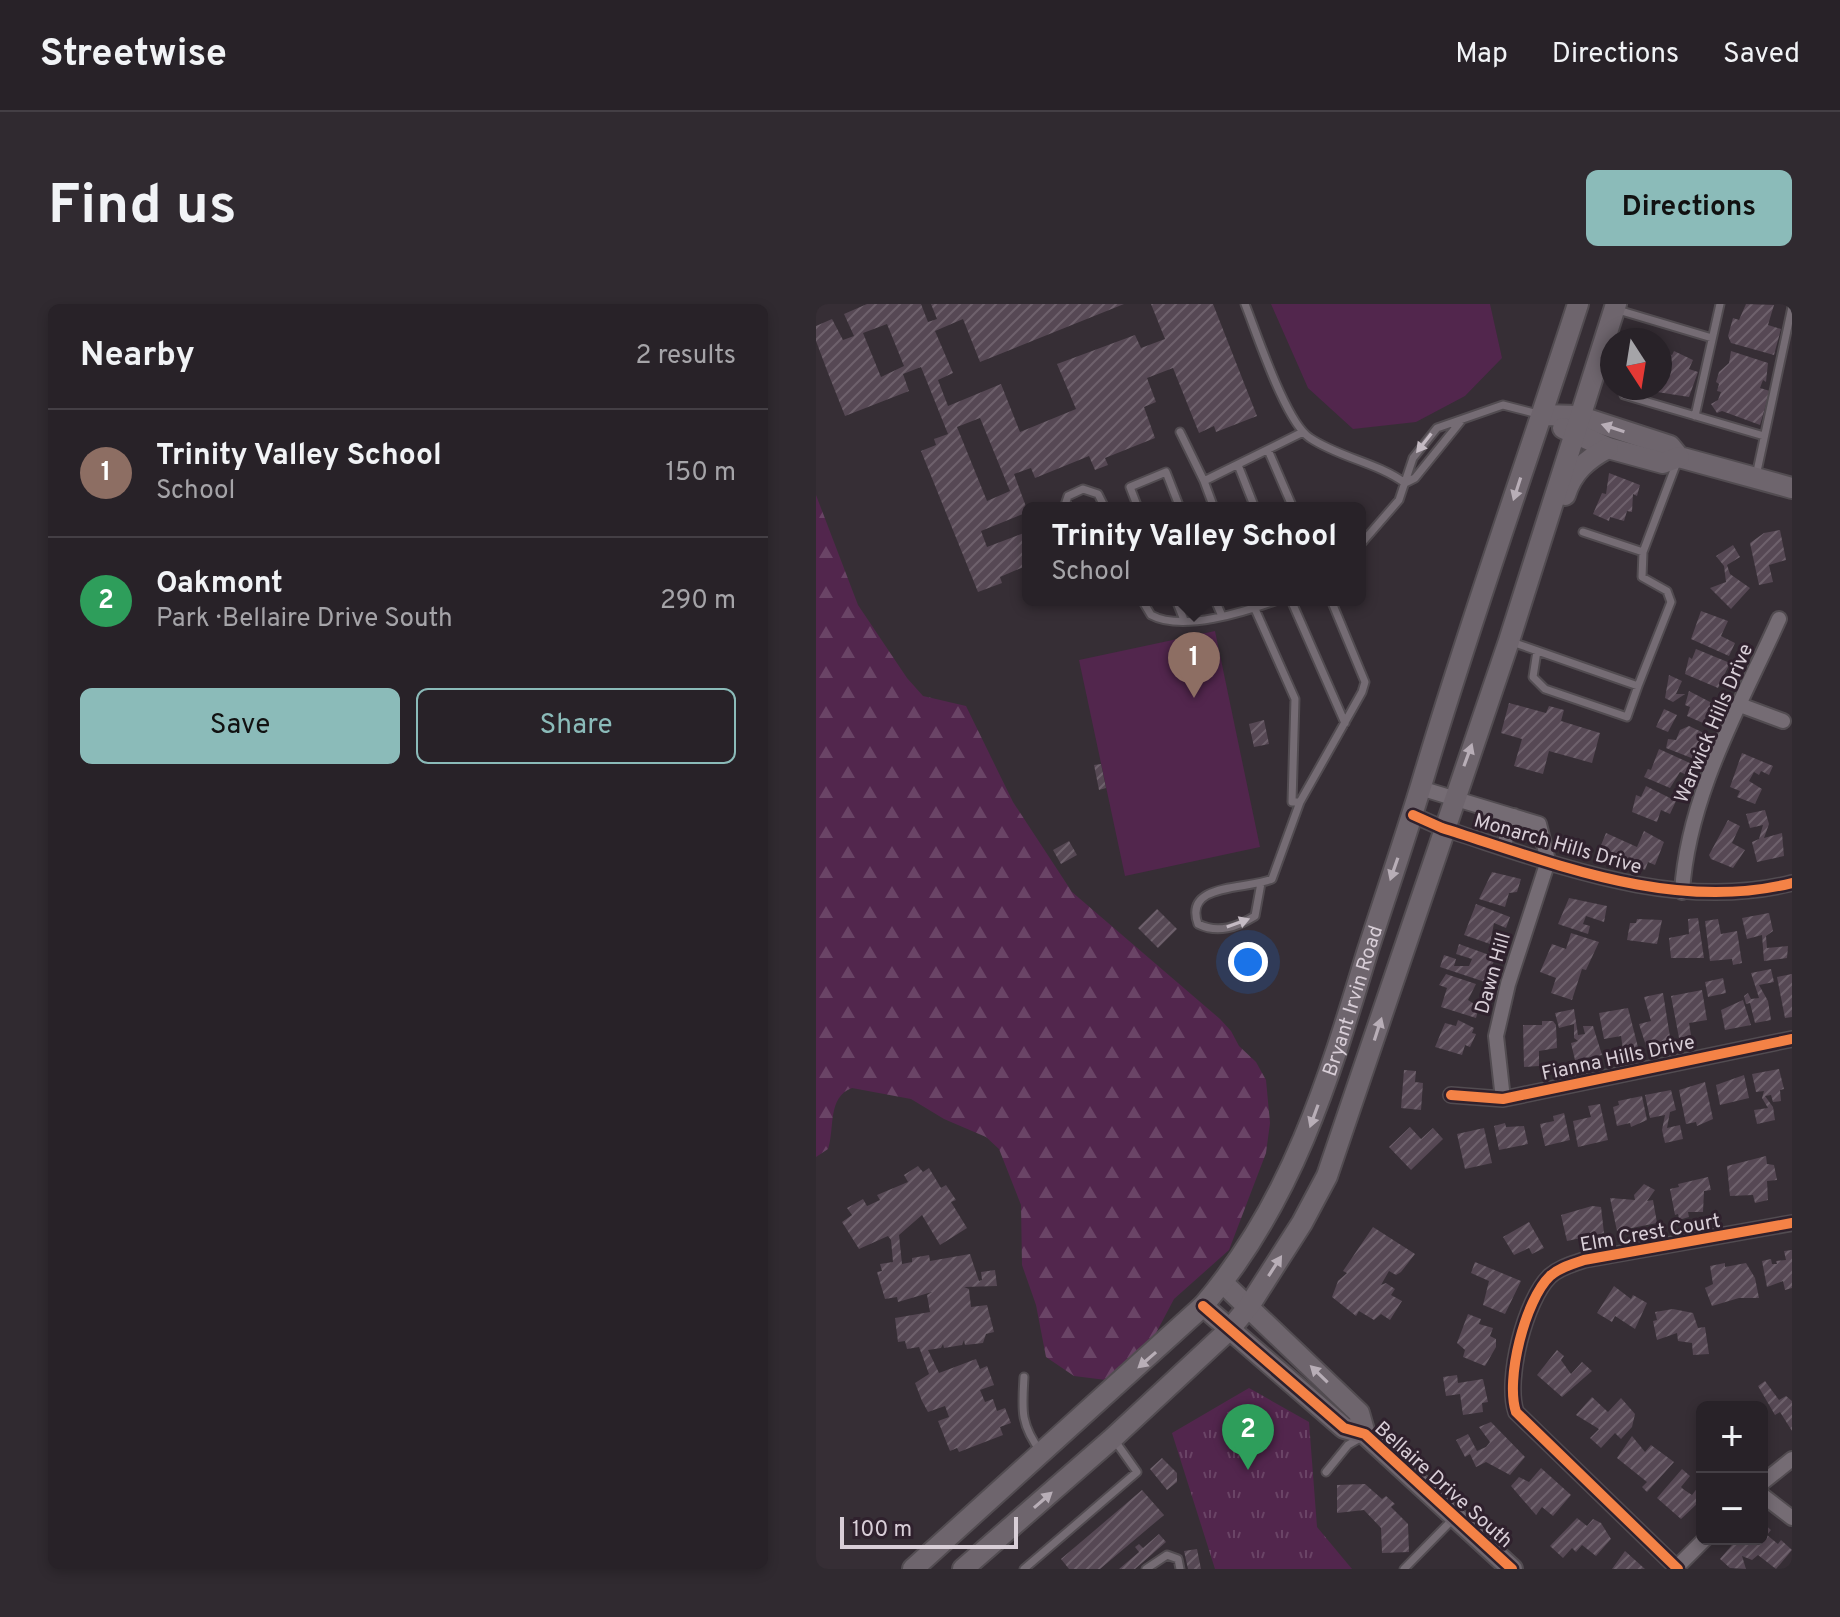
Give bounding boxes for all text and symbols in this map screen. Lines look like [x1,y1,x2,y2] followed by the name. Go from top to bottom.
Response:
[40,31,227,80] text: Streetwise
[1455,37,1508,73] text: Map
[1552,37,1679,73] text: Directions
[1723,37,1800,73] text: Saved
[1586,170,1792,246] button: Directions
[48,173,237,243] text: Find us
[1600,328,1672,400] north arrow
[80,335,195,378] text: Nearby
[636,340,736,373] text: 2 results
[1601,421,1625,433] one-way arrow
[1416,433,1432,453] one-way arrow
[156,438,442,475] text: Trinity Valley School
[101,457,111,490] text: 1
[665,457,736,490] text: 150 m
[156,475,235,508] text: School
[1511,477,1523,501] one-way arrow
[1022,502,1366,606] popup
[1051,519,1337,556] text: Trinity Valley School
[1051,556,1131,589] text: School
[156,566,283,603] text: Oakmont
[98,585,114,618] text: 2
[660,585,736,618] text: 290 m
[156,603,453,636] text: Park · Bellaire Drive South
[1168,632,1220,698] pin: 1
[1670,640,1760,807] street label: Warwick Hills Drive
[80,688,400,764] button: Save
[416,688,736,764] button: Share
[1463,743,1475,767] one-way arrow
[1470,809,1644,881] street label: Monarch Hills Drive
[1388,858,1400,882] one-way arrow
[1226,916,1250,929] one-way arrow
[1318,922,1390,1080] street label: Bryant Irvin Road
[1470,930,1518,1017] street label: Dawn Hill
[1228,942,1268,982] your location
[1373,1017,1385,1041] one-way arrow
[1539,1030,1698,1088] street label: Fianna Hills Drive
[1307,1105,1320,1129] one-way arrow
[1578,1209,1723,1259] street label: Elm Crest Court
[1267,1255,1282,1277] one-way arrow
[1137,1351,1157,1368] one-way arrow
[1310,1366,1329,1384] one-way arrow
[1696,1401,1768,1545] map controls
[1696,1401,1768,1473] button: +
[1222,1404,1274,1470] pin: 2
[1368,1416,1517,1555] street label: Bellaire Drive South
[1696,1473,1768,1545] button: −
[1033,1492,1053,1509] one-way arrow
[840,1513,1018,1549] scale bar
[852,1517,912,1544] text: 100 m

